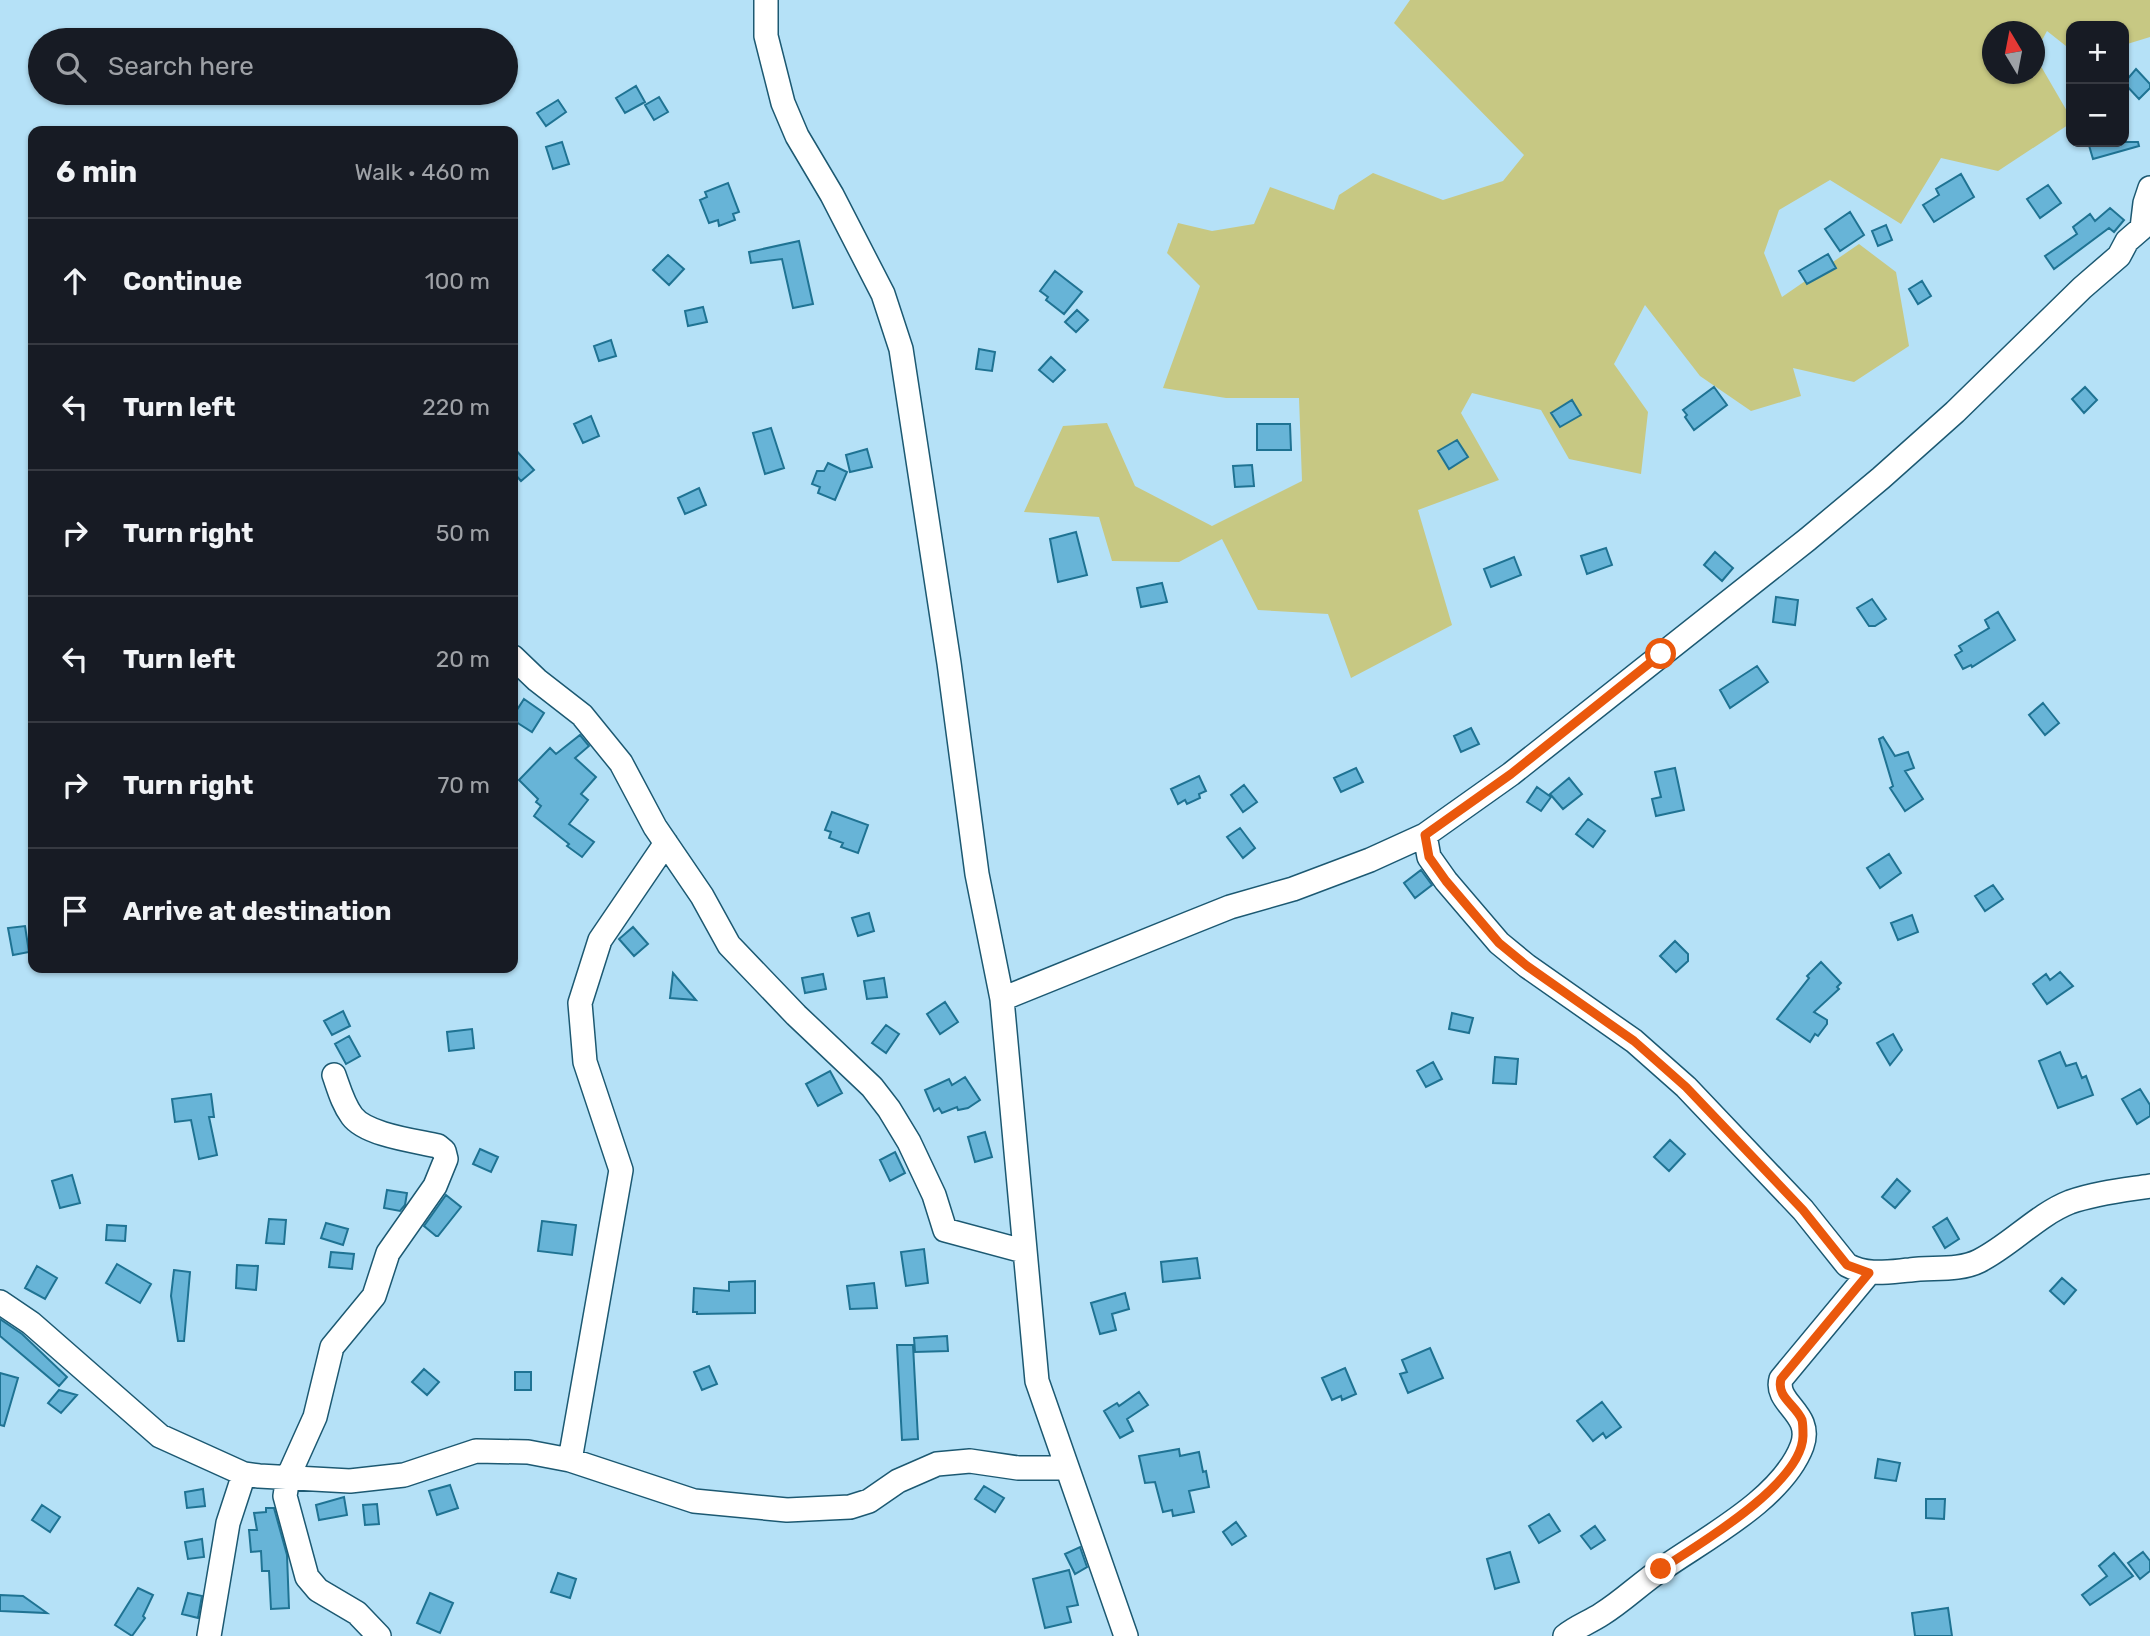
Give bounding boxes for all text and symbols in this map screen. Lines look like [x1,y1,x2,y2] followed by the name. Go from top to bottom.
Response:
[1982,21,2045,84] north arrow
[2066,21,2129,147] map controls
[2066,21,2129,84] button: +
[28,28,518,105] search box
[52,48,90,86] icon: search
[108,51,254,82] text: Search here
[2066,84,2129,147] button: −
[56,154,137,190] text: 6 min
[354,158,490,186] text: Walk · 460 m
[56,262,94,300] icon: ahead
[123,266,242,297] text: Continue
[425,267,490,295] text: 100 m
[56,388,94,426] icon: left
[123,392,235,423] text: Turn left
[422,393,490,421] text: 220 m
[56,514,94,552] icon: right
[123,518,253,549] text: Turn right
[436,519,490,547] text: 50 m
[1645,638,1676,669] route start
[56,640,94,678] icon: left
[123,644,235,675] text: Turn left
[436,645,490,673] text: 20 m
[56,766,94,804] icon: right
[123,770,253,801] text: Turn right
[438,771,490,799] text: 70 m
[56,892,94,930] icon: arrive
[123,896,391,927] text: Arrive at destination
[1645,1553,1676,1584] route end

